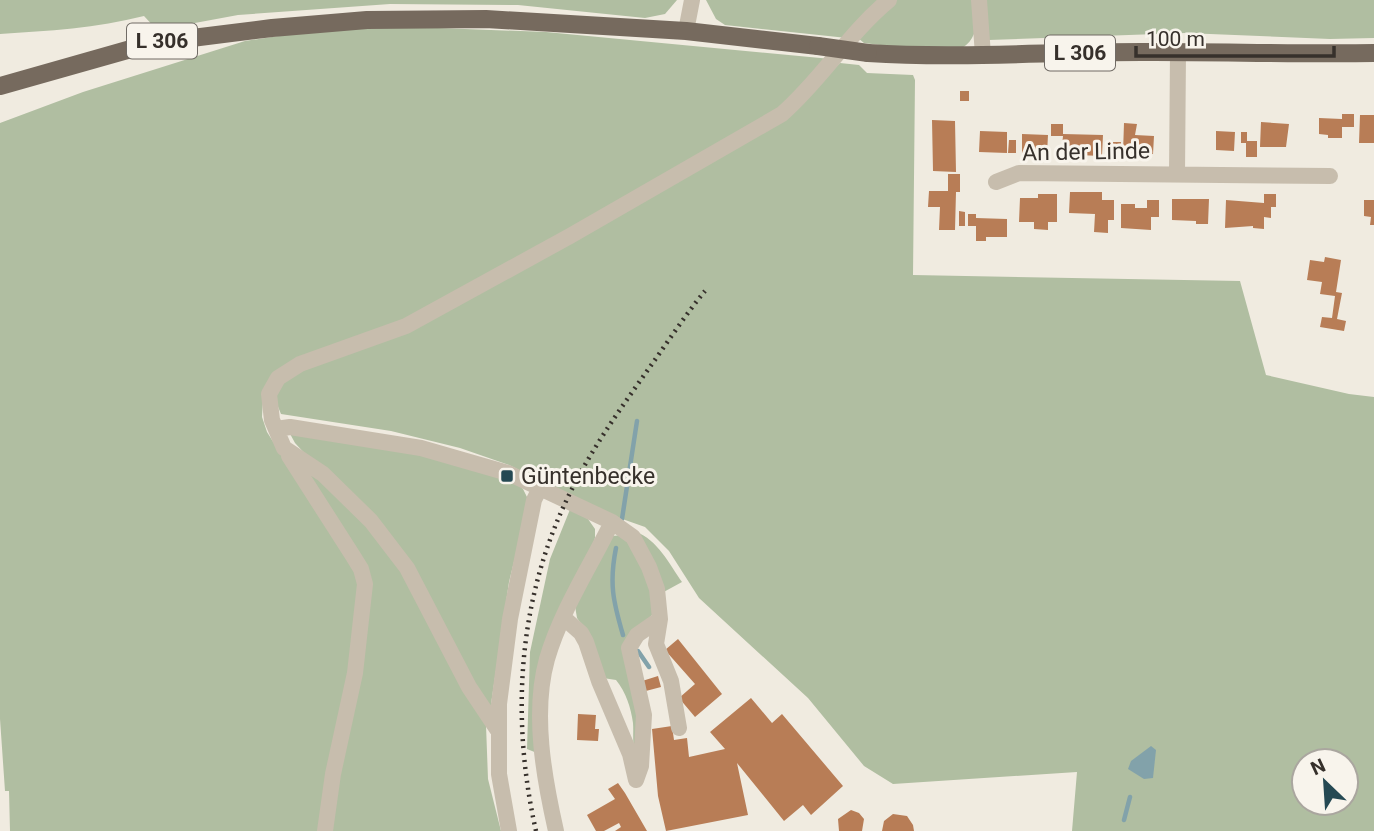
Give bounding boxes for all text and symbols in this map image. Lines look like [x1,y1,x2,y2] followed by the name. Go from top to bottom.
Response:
[1136,14,1334,58] scale bar
[127,23,197,58] road number: L 306
[1146,27,1205,51] text: 100 m
[1045,36,1115,70] road number: L 306
[1022,137,1150,167] street label: An der Linde
[521,463,655,490] place label: Güntenbecke
[499,468,515,484] marker: Güntenbecke
[1290,747,1360,817] north arrow
[1307,754,1329,780] text: N

